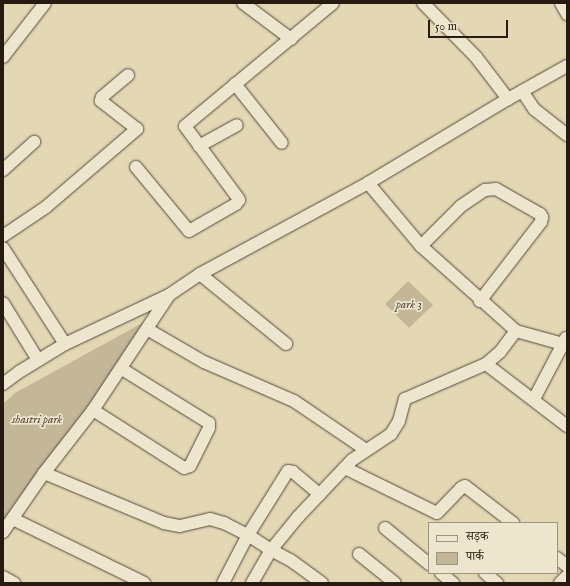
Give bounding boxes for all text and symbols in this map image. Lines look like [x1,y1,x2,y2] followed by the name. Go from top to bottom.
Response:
[430,12,510,38] scale bar
[435,19,457,34] text: 50 m
[396,298,422,312] park label: park 3
[12,413,62,427] park label: shastri park
[428,522,558,574] legend
[466,529,489,544] text: सड़क
[466,549,484,564] text: पार्क

